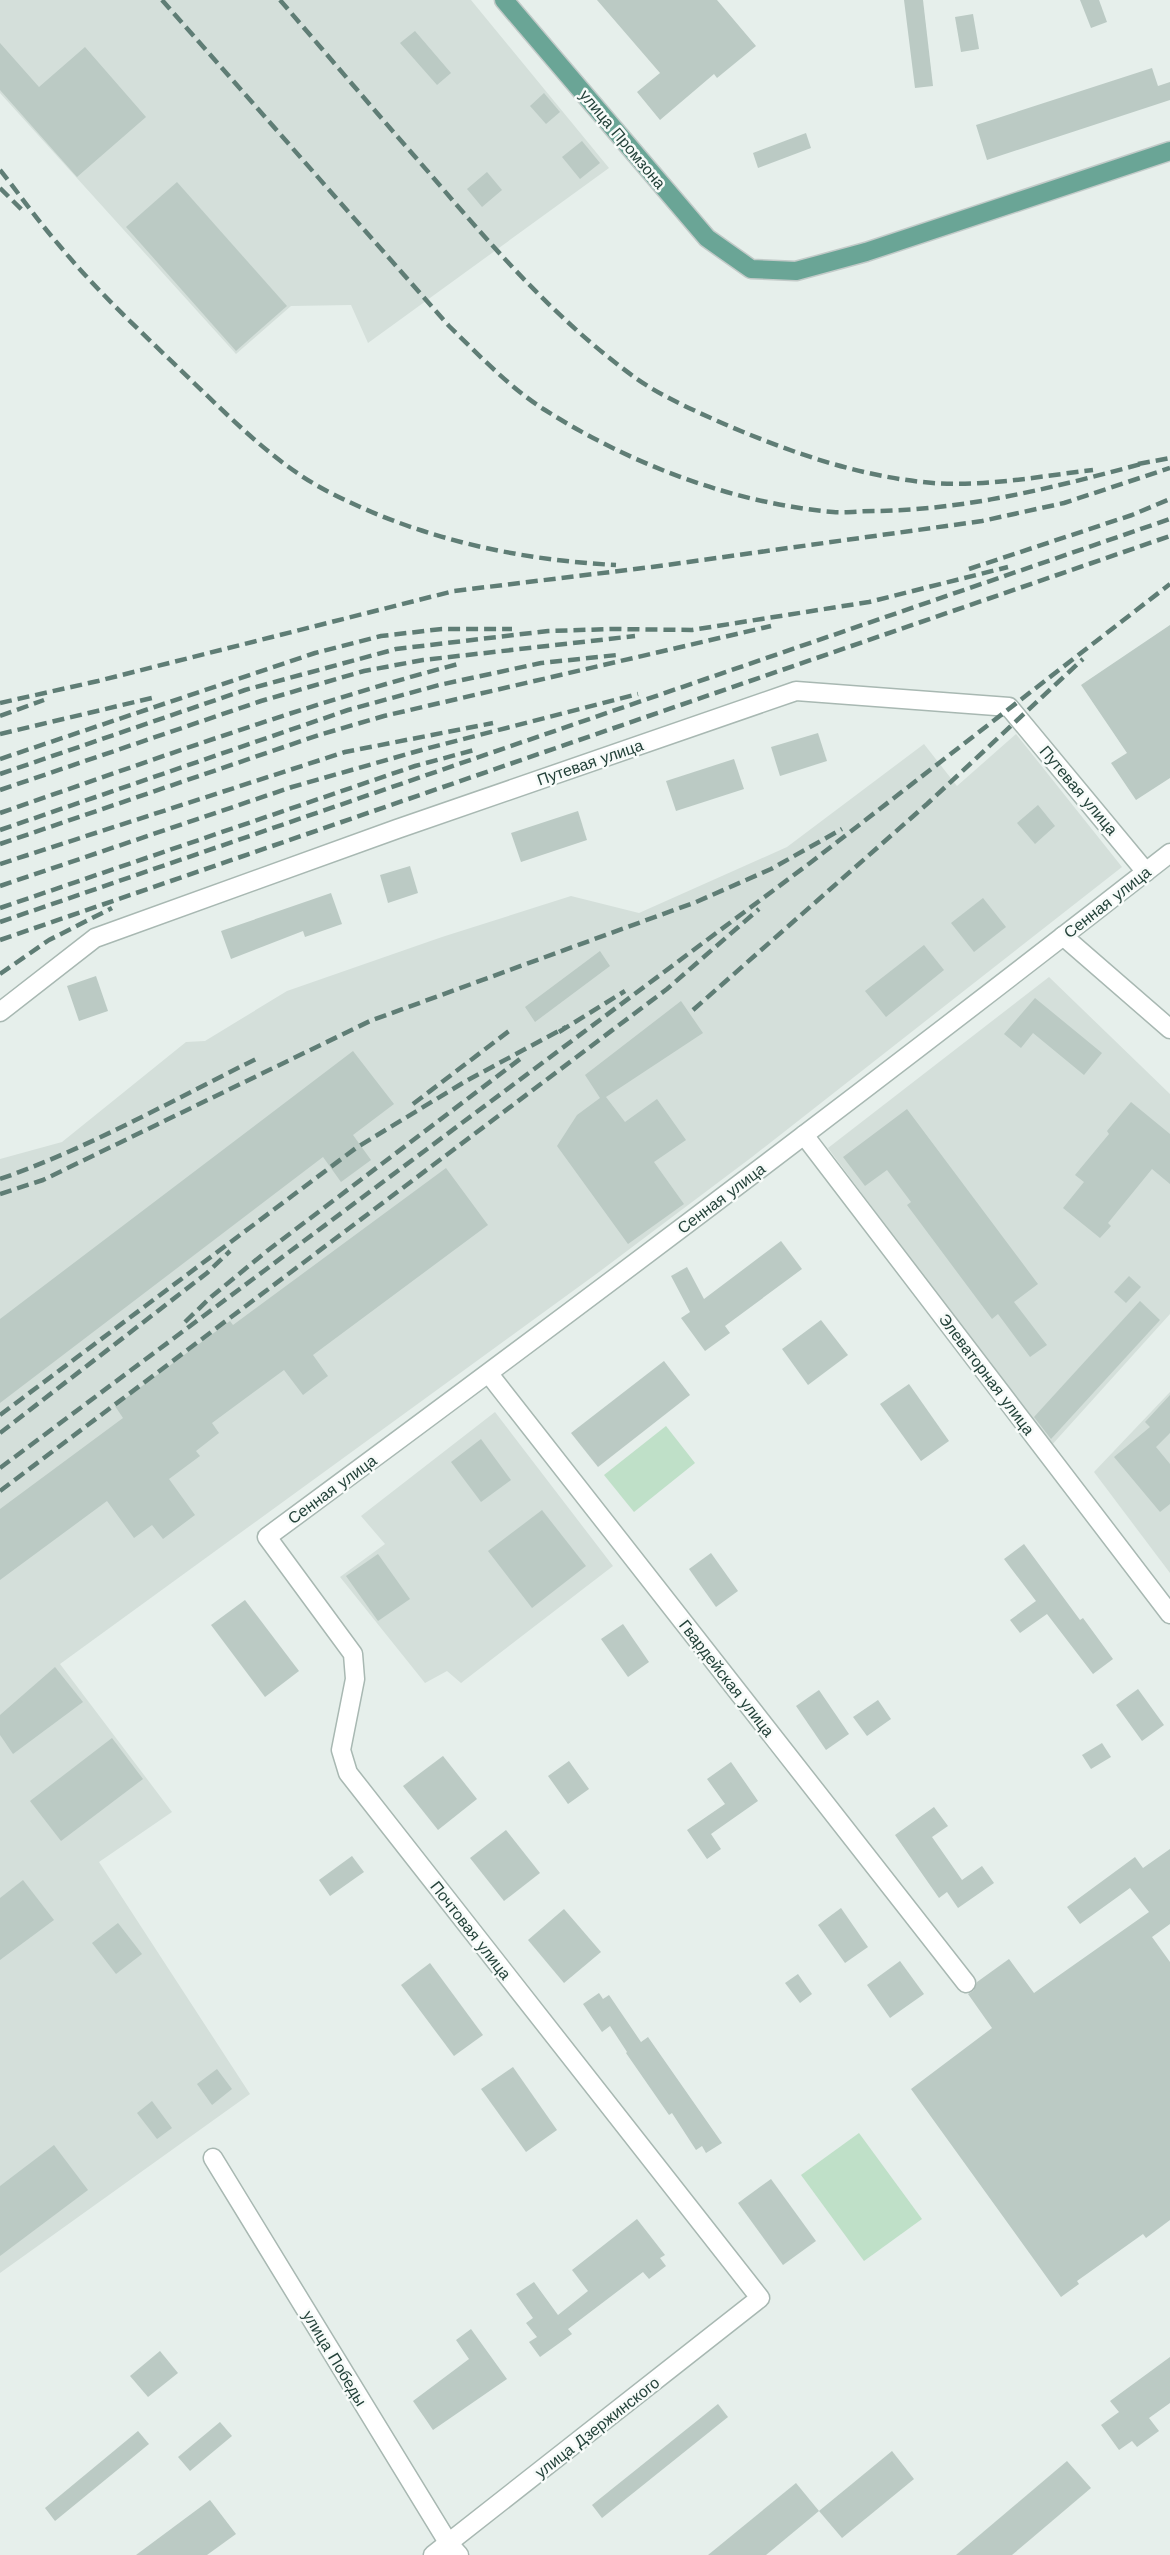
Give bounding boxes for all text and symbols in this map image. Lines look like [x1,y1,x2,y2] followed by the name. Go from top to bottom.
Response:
[576,86,670,193] street label: улица Промзона
[535,735,646,790] street label: Путевая улица
[1036,742,1122,839] street label: Путевая улица
[1060,862,1155,942] street label: Сенная улица
[674,1159,769,1238] street label: Сенная улица
[935,1310,1038,1439] street label: Элеваторная улица
[284,1451,380,1528] street label: Сенная улица
[675,1616,778,1741] street label: Гвардейская улица
[426,1877,515,1983] street label: Почтовая улица
[299,2307,371,2410] street label: улица Победы
[531,2373,663,2482] street label: улица Дзержинского

